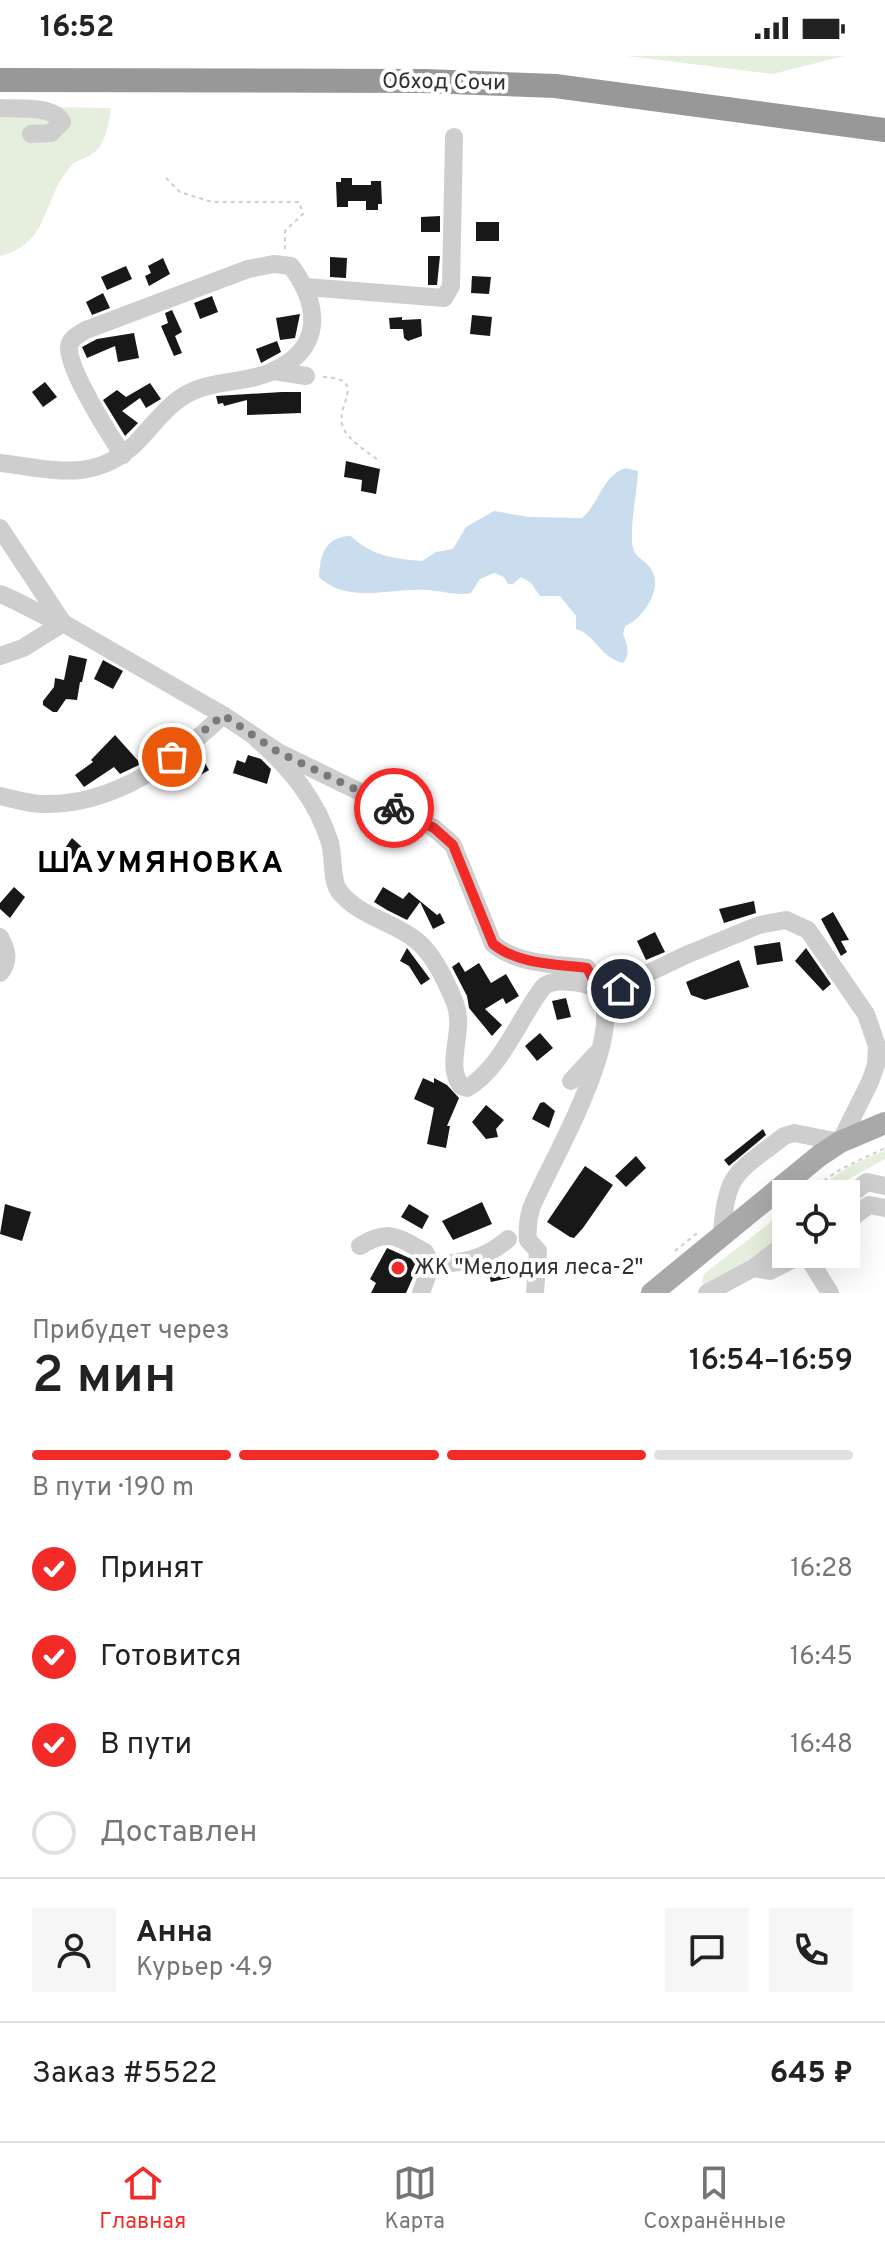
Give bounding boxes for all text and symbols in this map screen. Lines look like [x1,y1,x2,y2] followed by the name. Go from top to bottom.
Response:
[40,10,114,47] text: 16:52
[382,68,506,98] street label: Обход Сочи
[138,723,206,791] pin
[150,735,194,779] icon: bag
[354,768,434,848] courier
[372,786,416,830] icon: bike
[37,846,285,883] district label: ШАУМЯНОВКА
[587,955,655,1023] pin
[599,967,643,1011] icon: home
[772,1180,860,1268] map controls
[772,1180,860,1268] button: locate
[414,1255,643,1282] place label: ЖК "Мелодия леса-2"
[389,1259,407,1277] marker: ЖК "Мелодия леса-2"
[32,1315,230,1348] text: Прибудет через
[689,1343,853,1380] text: 16:54–16:59
[32,1345,176,1411] text: 2 мин
[32,1472,194,1505] text: В пути · 190 m
[32,1547,76,1591] icon: check
[100,1551,204,1588] text: Принят
[790,1553,853,1586] text: 16:28
[32,1635,76,1679] icon: check
[100,1639,242,1676] text: Готовится
[790,1641,853,1674] text: 16:45
[32,1723,76,1767] icon: check
[100,1727,192,1764] text: В пути
[790,1729,853,1762] text: 16:48
[100,1815,257,1852] text: Доставлен
[32,1908,116,1992] button: person
[665,1908,749,1992] button: chat
[769,1908,853,1992] button: phone
[136,1915,213,1952] text: Анна
[136,1952,273,1985] text: Курьер · 4.9
[32,2056,217,2093] text: Заказ #5522
[770,2056,853,2093] text: 645 ₽
[99,2161,186,2236] tab: Главная
[385,2161,445,2236] tab: Карта
[643,2161,786,2236] tab: Сохранённые

